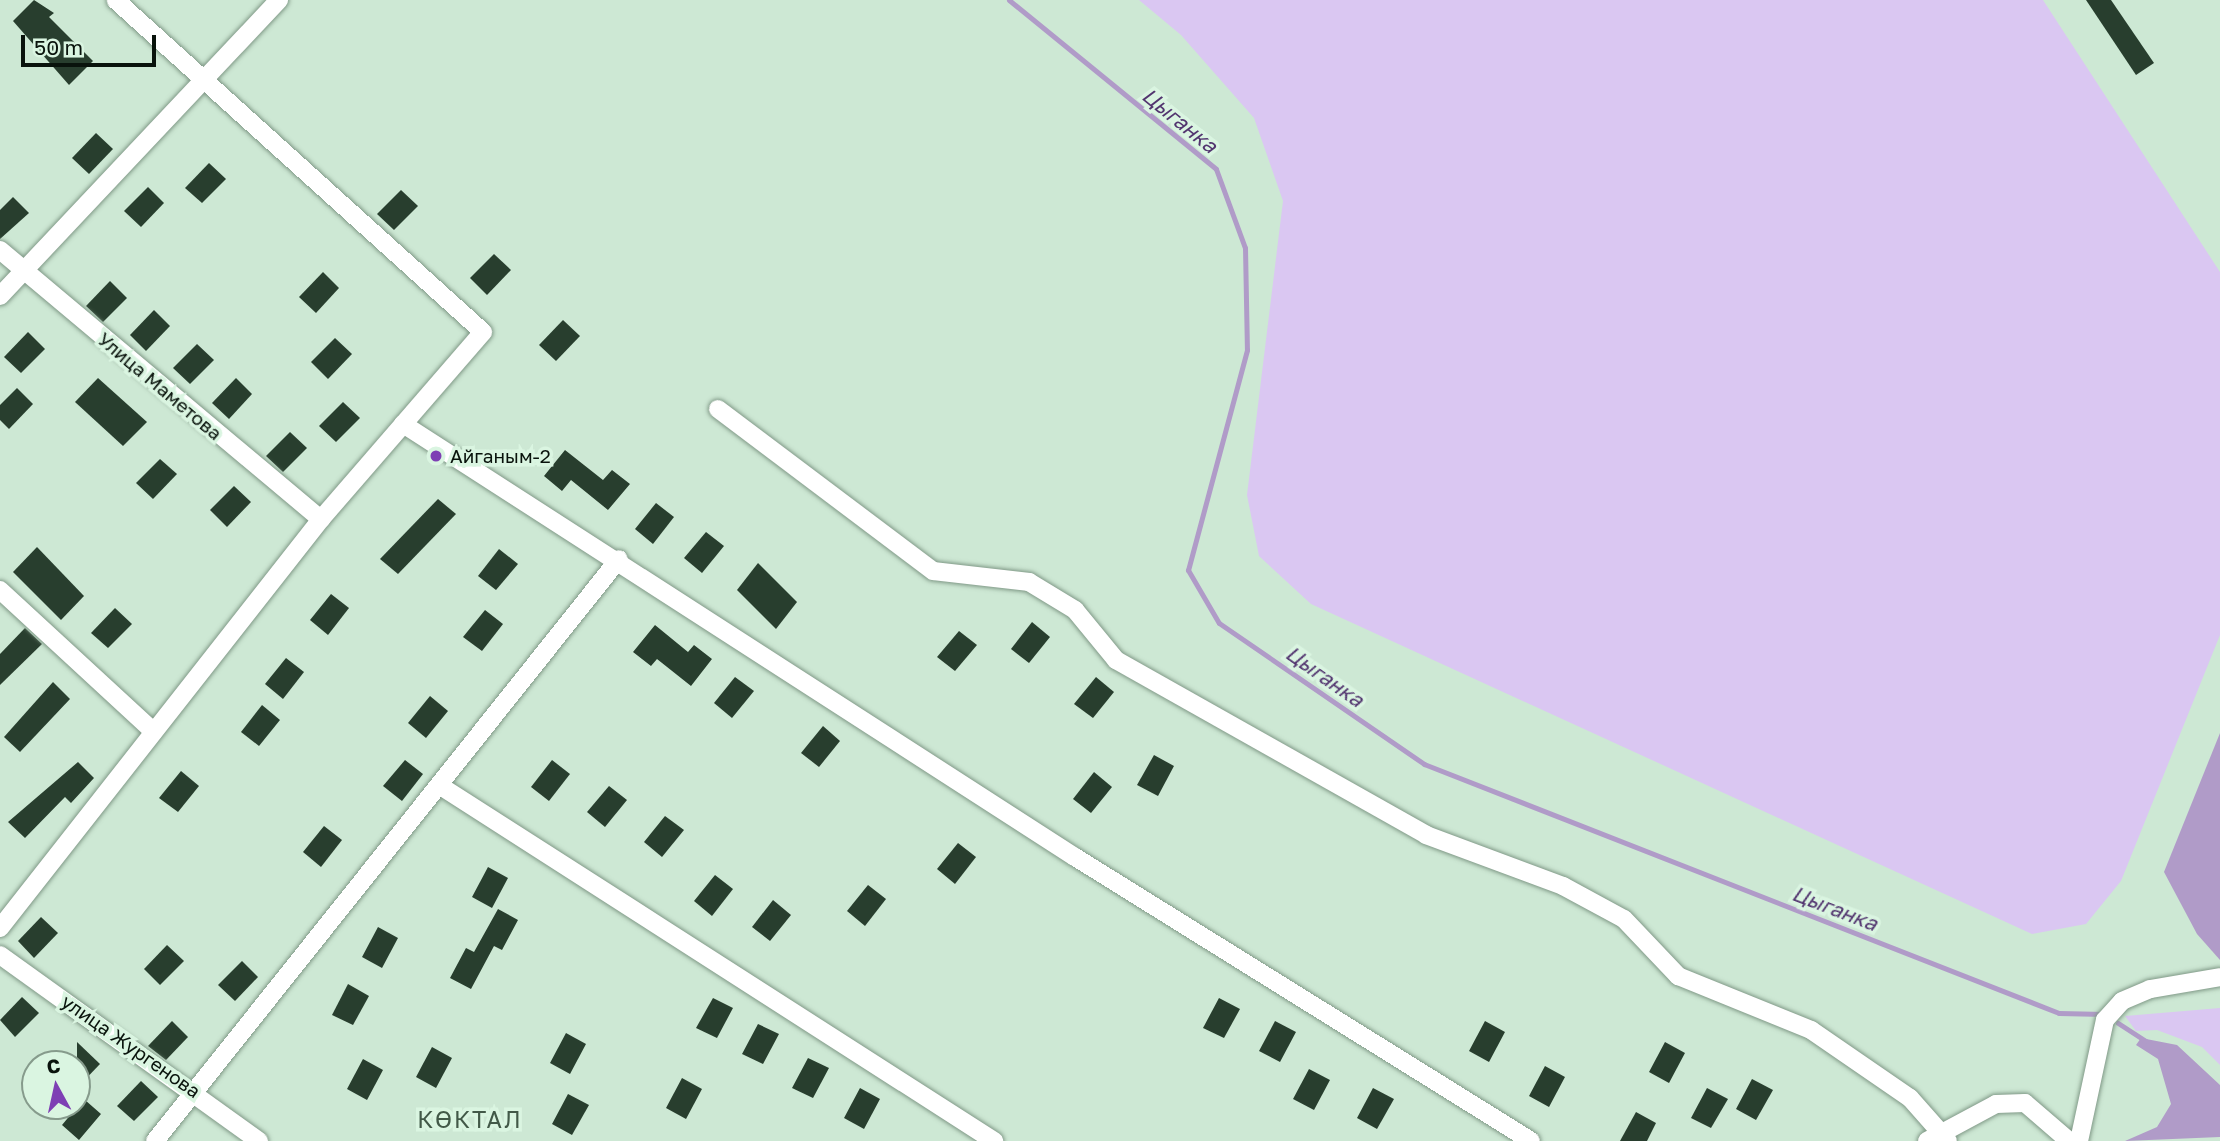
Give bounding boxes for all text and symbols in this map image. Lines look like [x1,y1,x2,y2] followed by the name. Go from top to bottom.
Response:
[24,21,159,65] scale bar
[34,34,83,60] text: 50 m
[1137,82,1223,158] water label: Цыганка
[93,327,227,445] street label: Улица Маметова
[450,445,551,467] place label: Айганым-2
[428,448,444,464] marker: Айганым-2
[1281,640,1369,712] water label: Цыганка
[1789,880,1881,936] water label: Цыганка
[57,990,205,1102] street label: улица Жургенова
[21,1050,91,1120] north arrow
[45,1053,62,1078] text: С
[418,1105,522,1133] district label: КӨКТАЛ

